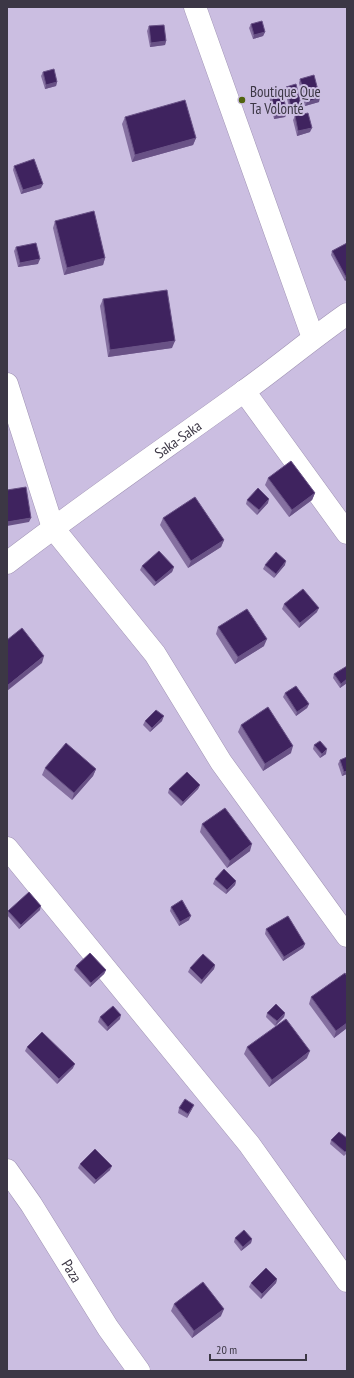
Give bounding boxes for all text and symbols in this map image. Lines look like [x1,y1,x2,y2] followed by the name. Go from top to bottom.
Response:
[250,82,321,118] place label: Boutique Que Ta Volonté
[237,95,247,105] marker: Boutique Que Ta Volonté
[150,416,205,462] street label: Saka-Saka
[58,1255,87,1286] street label: Paza
[210,1336,306,1362] scale bar
[216,1342,237,1357] text: 20 m

